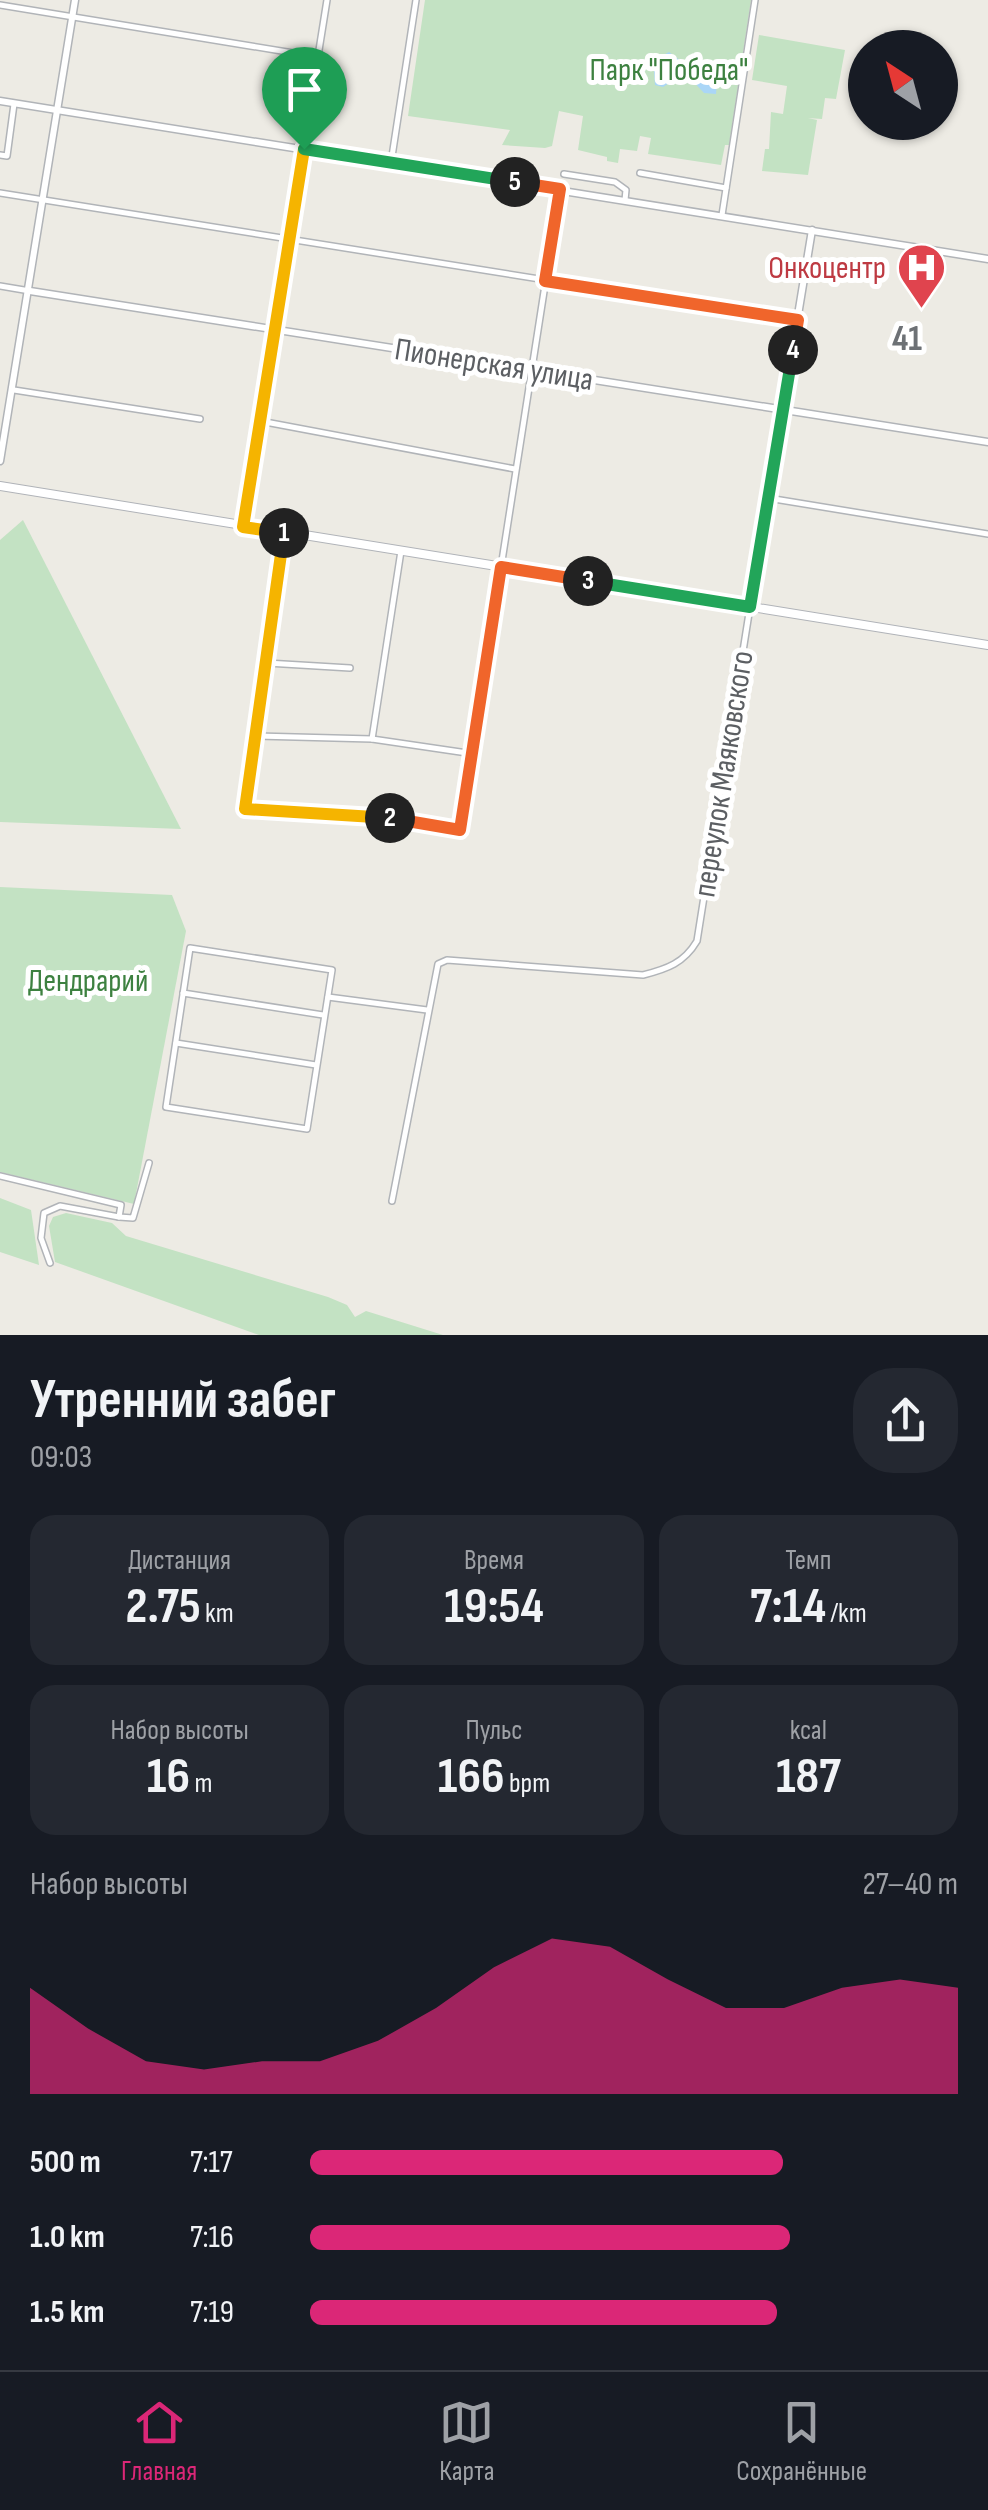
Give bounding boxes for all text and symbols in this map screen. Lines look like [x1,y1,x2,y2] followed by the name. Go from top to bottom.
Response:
[848,30,958,140] north arrow
[848,30,958,140] map controls
[262,47,347,150] pin
[590,51,748,90] park label: Парк "Победа"
[277,62,332,117] icon: arrive
[490,157,540,207] pin: 5
[509,165,521,198] text: 5
[895,242,947,310] hospital icon: Онкоцентр
[768,249,886,288] place label: Онкоцентр
[892,318,922,361] district label: 41
[768,325,818,375] pin: 4
[392,330,596,400] street label: Пионерская улица
[786,333,800,366] text: 4
[259,508,309,558] pin: 1
[279,516,289,549] text: 1
[563,556,613,606] pin: 3
[582,564,594,597] text: 3
[685,648,763,900] street label: переулок Маяковского
[365,793,415,843] pin: 2
[384,801,396,834] text: 2
[28,962,148,1001] park label: Дендрарий
[30,1367,336,1434] text: Утренний забег
[853,1368,958,1473] button: share
[30,1438,92,1477] text: 09:03
[128,1544,231,1577] text: Дистанция
[464,1544,524,1577] text: Время
[785,1544,831,1577] text: Темп
[126,1577,201,1637] text: 2.75
[444,1577,544,1637] text: 19:54
[750,1577,826,1637] text: 7:14
[201,1597,234,1630] text: km
[826,1597,867,1630] text: /km
[111,1714,249,1747] text: Набор высоты
[466,1714,522,1747] text: Пульс
[790,1714,827,1747] text: kcal
[147,1747,190,1807] text: 16
[438,1747,505,1807] text: 166
[776,1747,841,1807] text: 187
[190,1767,212,1800] text: m
[505,1767,550,1800] text: bpm
[30,1865,188,1904] text: Набор высоты
[862,1865,958,1904] text: 27–40 m
[30,2143,101,2182] text: 500 m
[190,2143,233,2182] text: 7:17
[30,2218,105,2257] text: 1.0 km
[190,2218,234,2257] text: 7:16
[30,2293,104,2332] text: 1.5 km
[190,2293,234,2332] text: 7:19
[121,2395,197,2488] tab: Главная
[439,2395,494,2488] tab: Карта
[736,2395,867,2488] tab: Сохранённые

